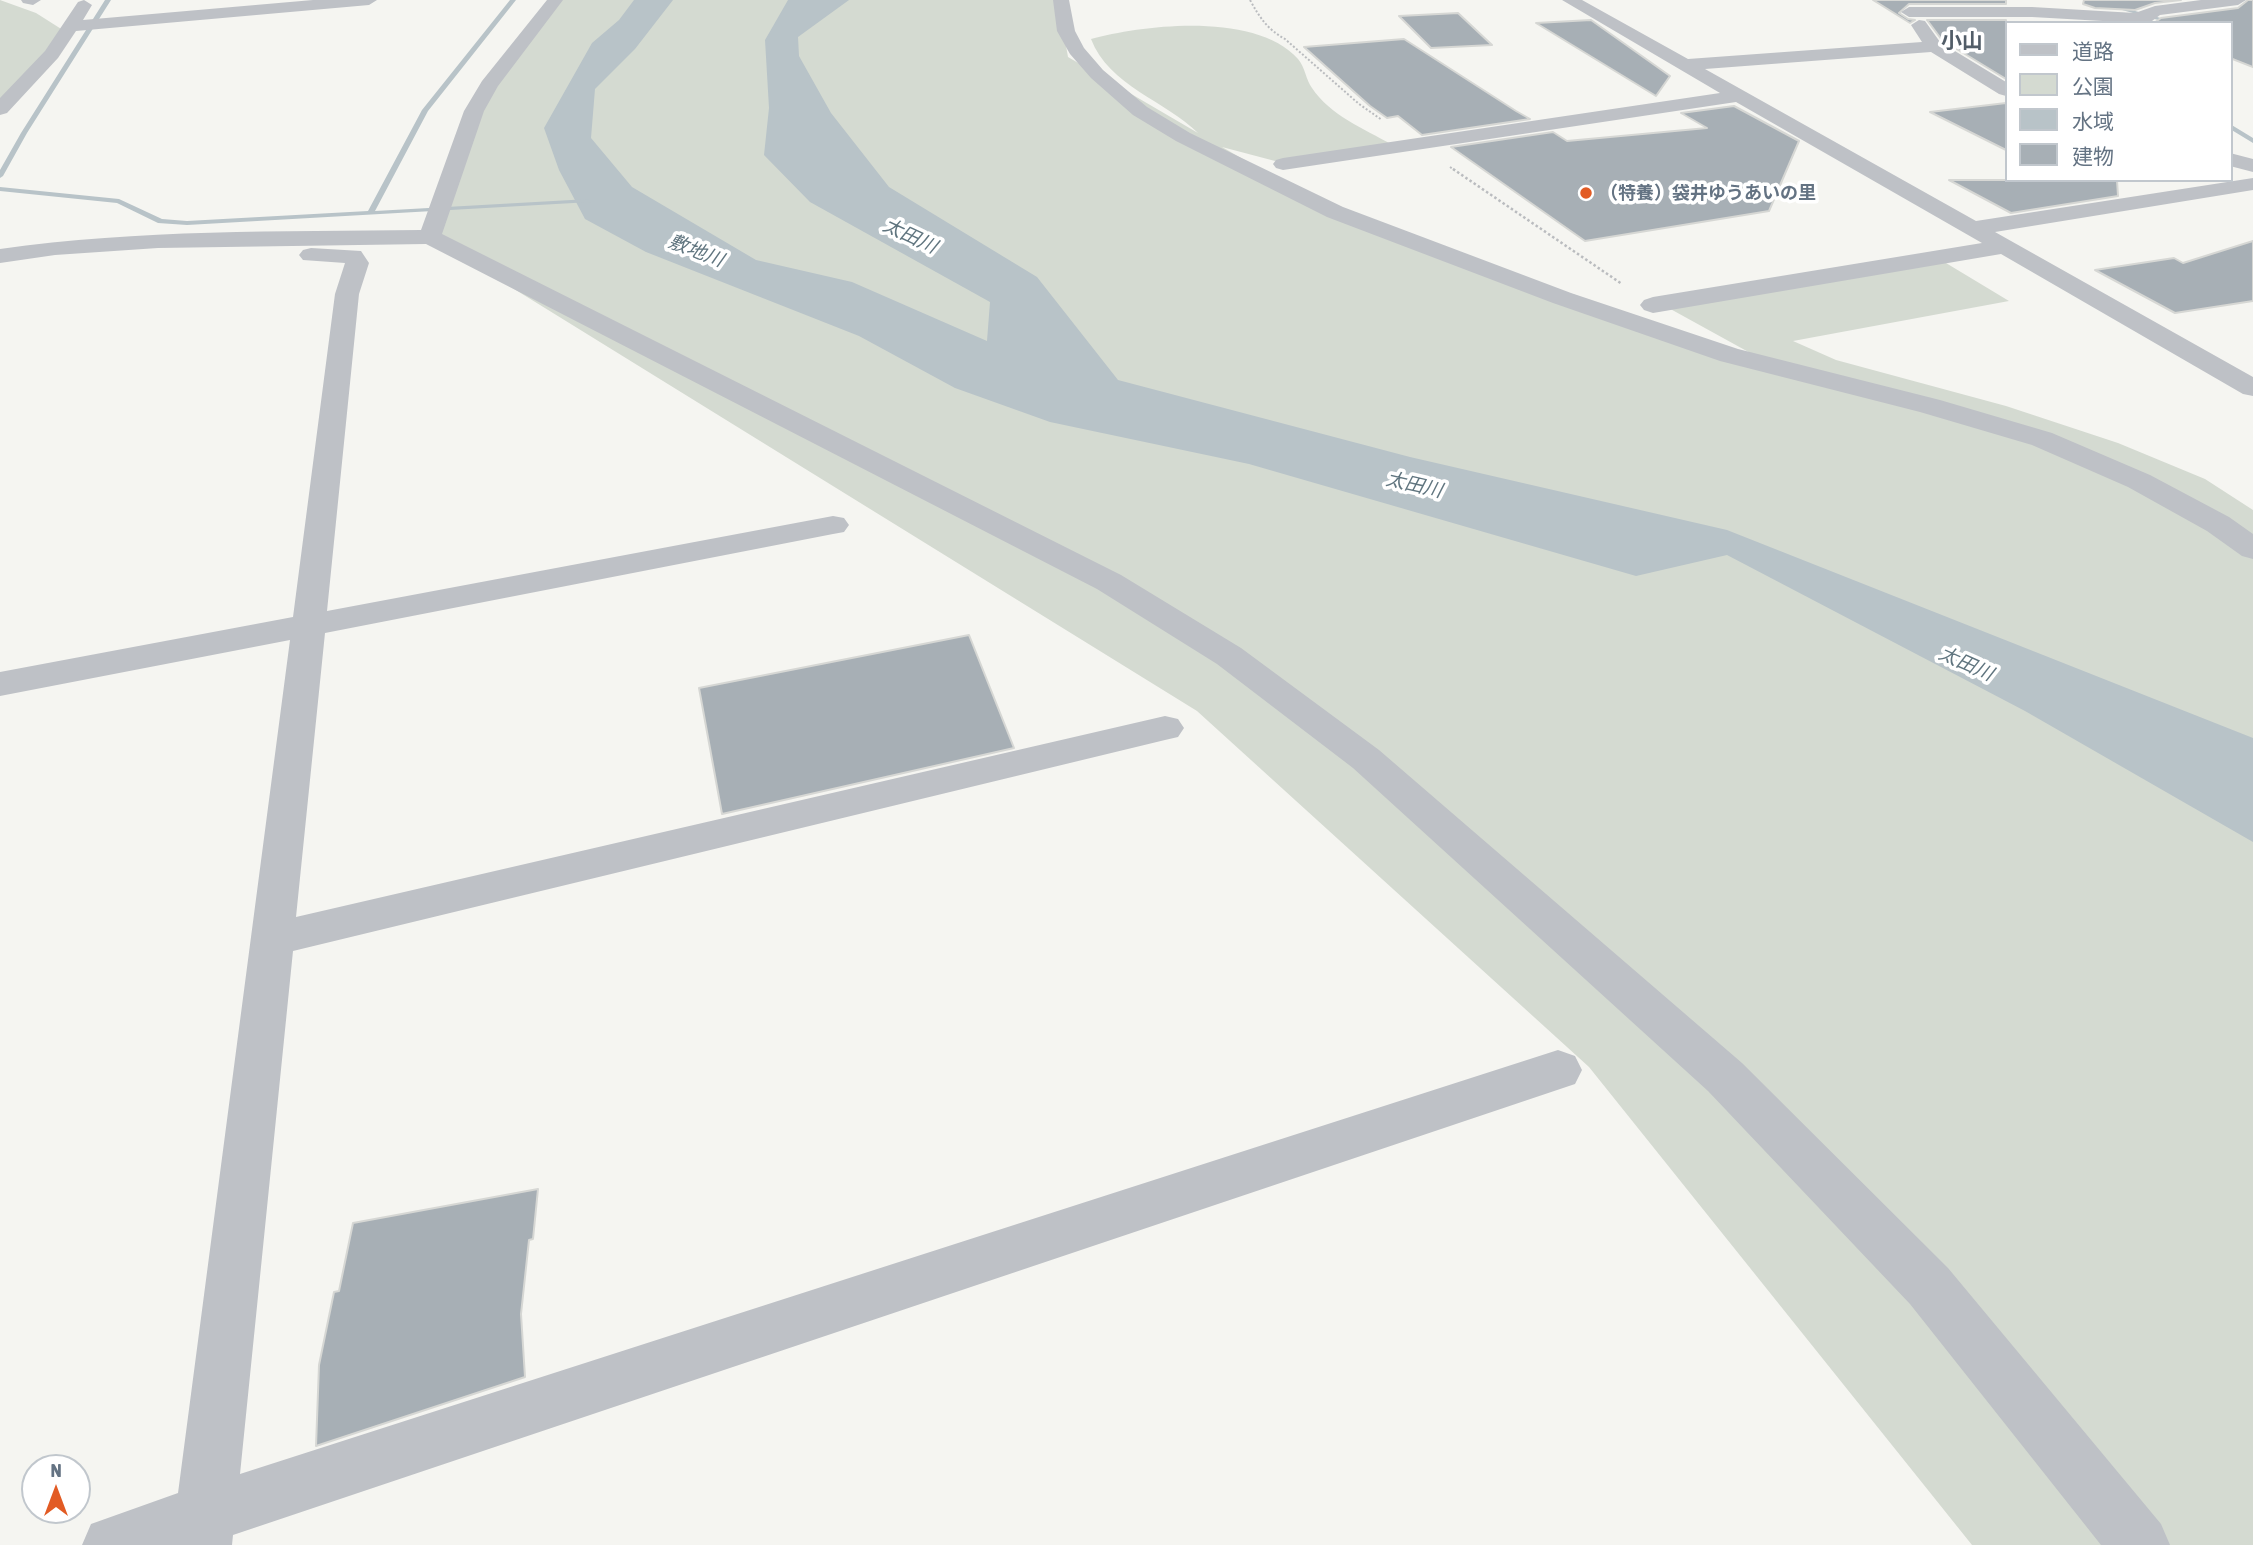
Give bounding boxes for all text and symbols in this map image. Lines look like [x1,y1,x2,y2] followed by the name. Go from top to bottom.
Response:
[2004,21,2232,182] legend
[1941,28,1983,54] district label: 小山
[2072,39,2114,63] text: 道路
[2072,74,2114,98] text: 公園
[2072,109,2114,133] text: 水域
[2072,144,2114,168] text: 建物
[1600,182,1816,204] place label: （特養）袋井ゆうあいの里
[1578,185,1594,201] marker: （特養）袋井ゆうあいの里
[879,214,941,258] water label: 太田川
[665,230,727,272] water label: 敷地川
[1384,467,1444,503] water label: 太田川
[1935,642,1997,686] water label: 太田川
[21,1454,91,1524] north arrow
[50,1459,62,1481] text: N

